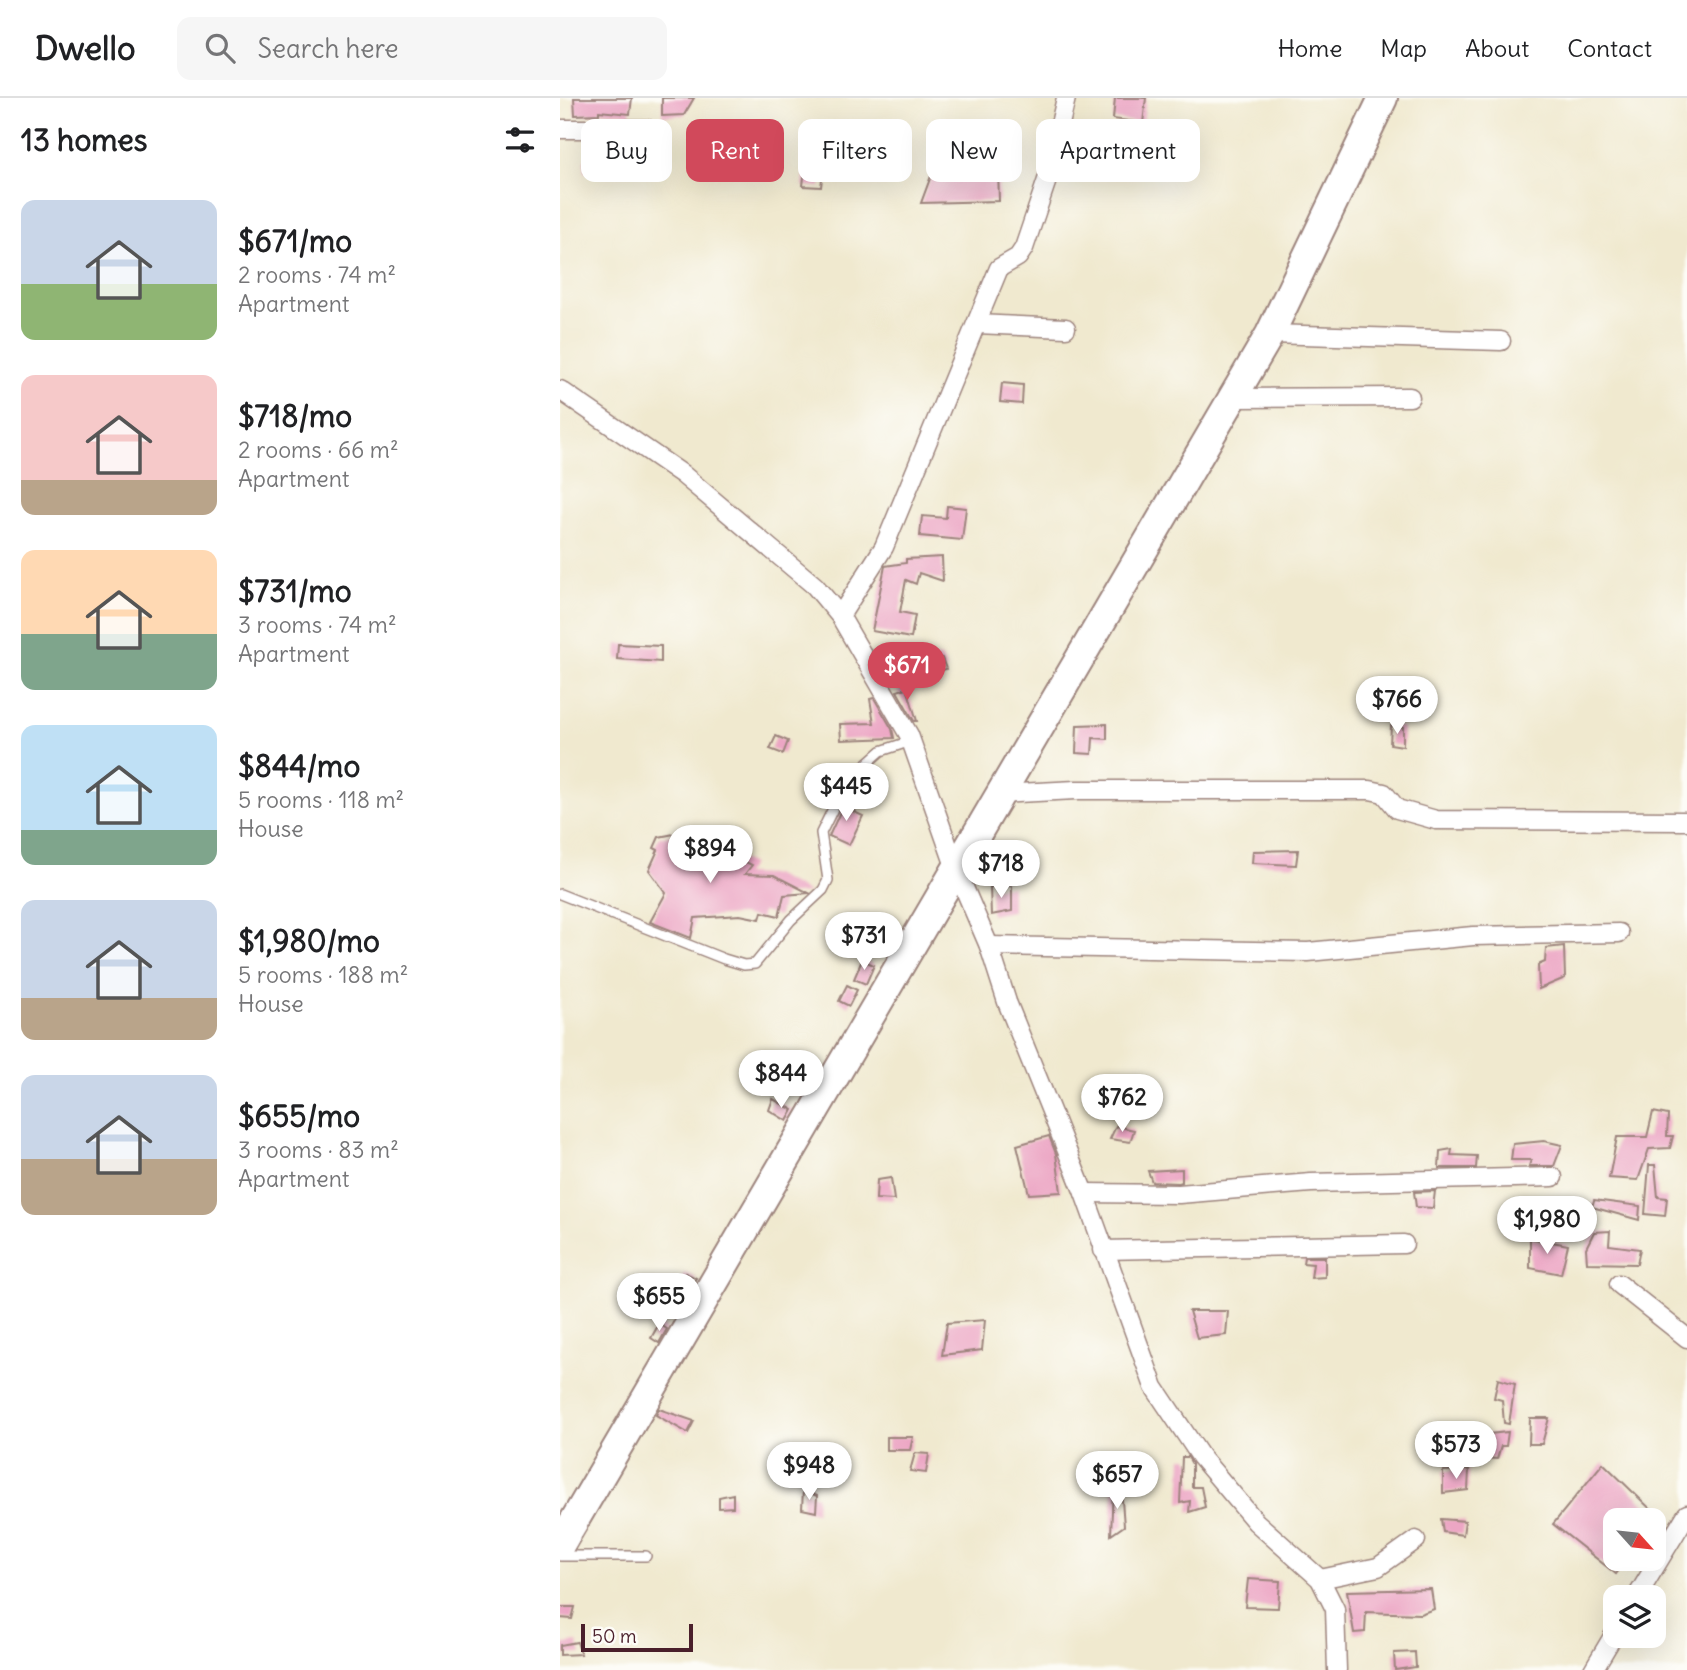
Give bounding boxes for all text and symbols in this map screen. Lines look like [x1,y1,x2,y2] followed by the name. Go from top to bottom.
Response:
[177,17,667,80] search box
[35,27,135,69] text: Dwello
[201,29,239,67] icon: search
[257,32,398,65] text: Search here
[1278,33,1342,63] text: Home
[1380,33,1427,63] text: Map
[1465,33,1529,63] text: About
[1567,33,1652,63] text: Contact
[581,119,672,182] chip: Buy
[686,119,784,182] chip: Rent
[798,119,912,182] chip: Filters
[926,119,1022,182] chip: New
[1036,119,1200,182] chip: Apartment
[21,121,147,159] text: 13 homes
[501,121,539,159] icon: filters
[238,222,352,260] text: $671/mo
[77,228,161,312] icon: home
[238,260,396,289] text: 2 rooms · 74 m²
[238,289,350,318] text: Apartment
[238,397,352,435] text: $718/mo
[77,403,161,487] icon: home
[238,435,399,464] text: 2 rooms · 66 m²
[238,464,350,493] text: Apartment
[238,572,352,610] text: $731/mo
[77,578,161,662] icon: home
[238,610,397,639] text: 3 rooms · 74 m²
[238,639,350,668] text: Apartment
[866,642,948,702] pin: $671
[884,650,930,679] text: $671
[1356,676,1438,736] pin: $766
[1372,684,1422,713] text: $766
[238,747,360,785] text: $844/mo
[77,753,161,837] icon: home
[805,764,887,823] pin: $445
[820,771,872,800] text: $445
[238,785,404,814] text: 5 rooms · 118 m²
[238,814,304,843] text: House
[669,826,751,885] pin: $894
[684,833,736,862] text: $894
[960,840,1042,900] pin: $718
[978,848,1024,877] text: $718
[823,912,905,972] pin: $731
[841,920,887,949] text: $731
[238,922,380,960] text: $1,980/mo
[77,928,161,1012] icon: home
[238,960,408,989] text: 5 rooms · 188 m²
[238,989,304,1018] text: House
[740,1051,822,1110] pin: $844
[755,1058,807,1087] text: $844
[1081,1074,1163,1134] pin: $762
[1097,1082,1147,1111] text: $762
[238,1097,360,1135] text: $655/mo
[77,1103,161,1187] icon: home
[238,1135,399,1164] text: 3 rooms · 83 m²
[238,1164,350,1193] text: Apartment
[1490,1196,1604,1256] pin: $1,980
[1513,1204,1581,1233] text: $1,980
[618,1274,700,1333] pin: $655
[633,1281,685,1310] text: $655
[1415,1422,1497,1481] pin: $573
[1431,1429,1481,1458] text: $573
[768,1442,850,1502] pin: $948
[783,1450,835,1479] text: $948
[1076,1452,1158,1511] pin: $657
[1092,1459,1142,1488] text: $657
[1603,1508,1666,1572] north arrow
[1603,1508,1666,1648] map controls
[1603,1585,1666,1648] button: layers
[581,1621,693,1653] scale bar
[592,1624,637,1648] text: 50 m

